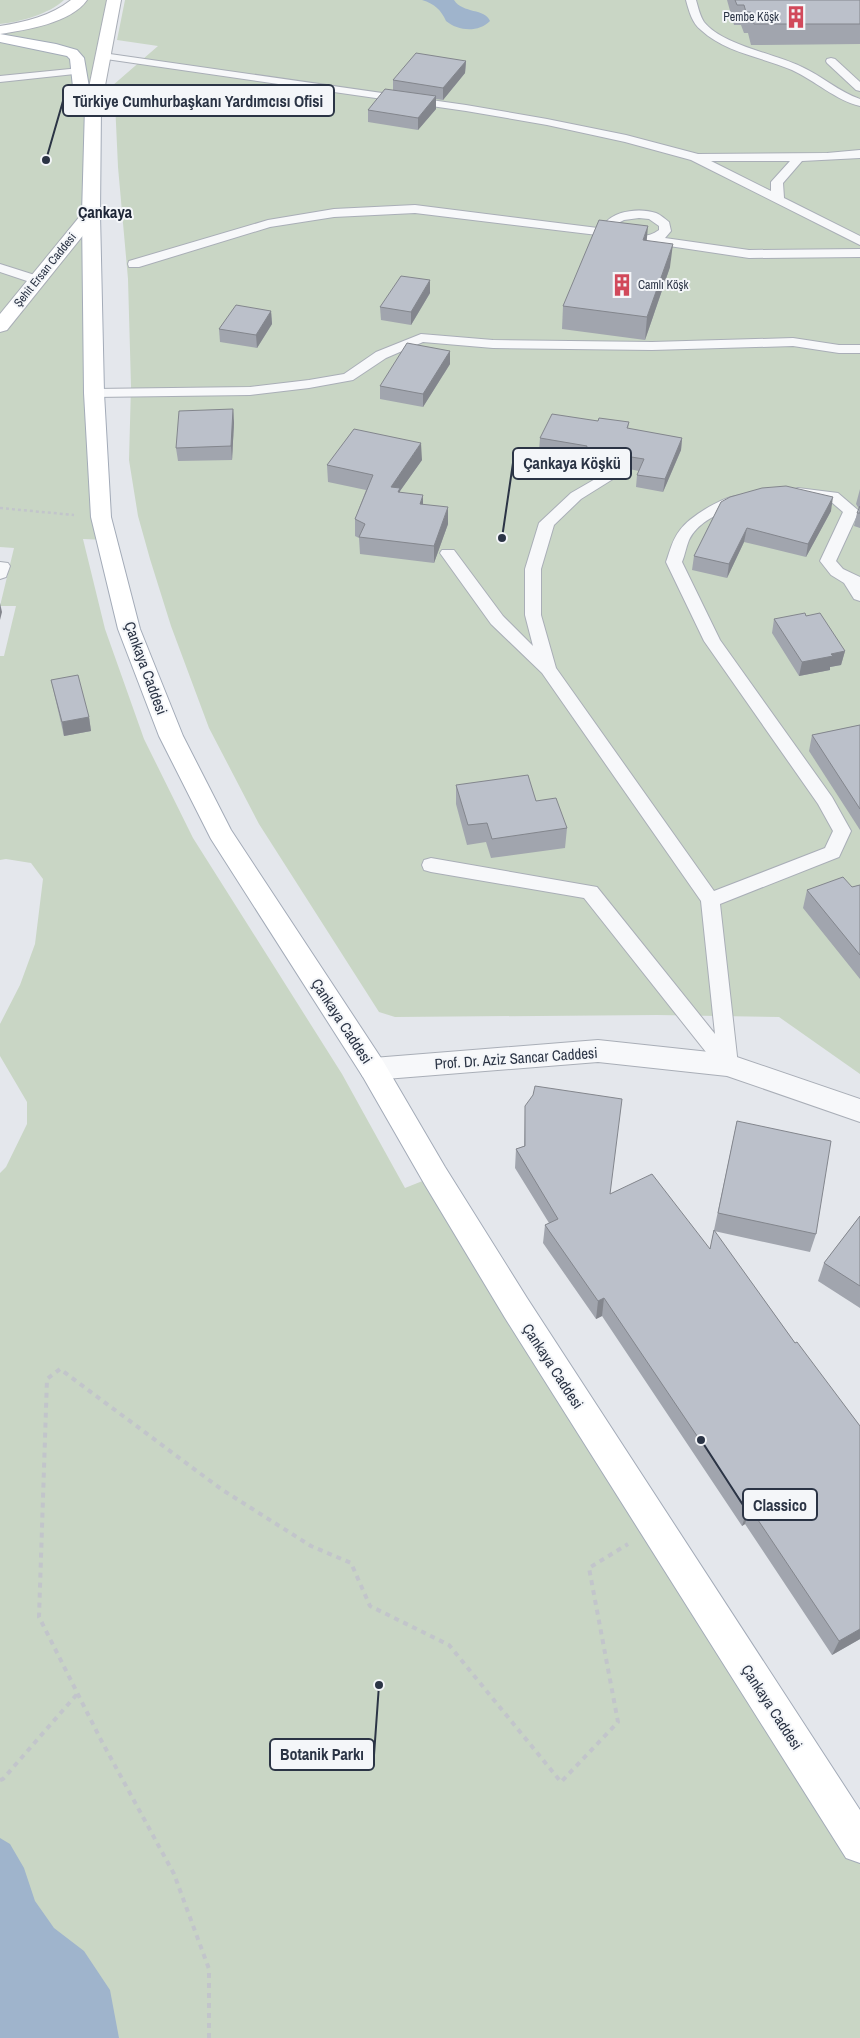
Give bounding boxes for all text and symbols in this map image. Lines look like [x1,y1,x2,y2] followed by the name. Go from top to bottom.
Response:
[783,4,809,30] building icon: Pembe Köşk
[723,9,779,25] place label: Pembe Köşk
[63,85,334,116] callout: Türkiye Cumhurbaşkanı Yardımcısı Ofisi
[73,90,323,112] text: Türkiye Cumhurbaşkanı Yardımcısı Ofisi
[78,201,133,223] district label: Çankaya
[10,230,80,310] street label: Şehit Ersan Caddesi
[609,272,635,298] building icon: Camlı Köşk
[638,277,688,293] place label: Camlı Köşk
[513,448,631,479] callout: Çankaya Köşkü
[523,452,621,474] text: Çankaya Köşkü
[119,618,173,718] street label: Çankaya Caddesi
[307,974,377,1068] street label: Çankaya Caddesi
[434,1042,598,1074] street label: Prof. Dr. Aziz Sancar Caddesi
[518,1319,588,1413] street label: Çankaya Caddesi
[743,1489,817,1520] callout: Classico
[753,1494,807,1516] text: Classico
[737,1660,807,1754] street label: Çankaya Caddesi
[270,1739,374,1770] callout: Botanik Parkı
[280,1743,364,1765] text: Botanik Parkı

